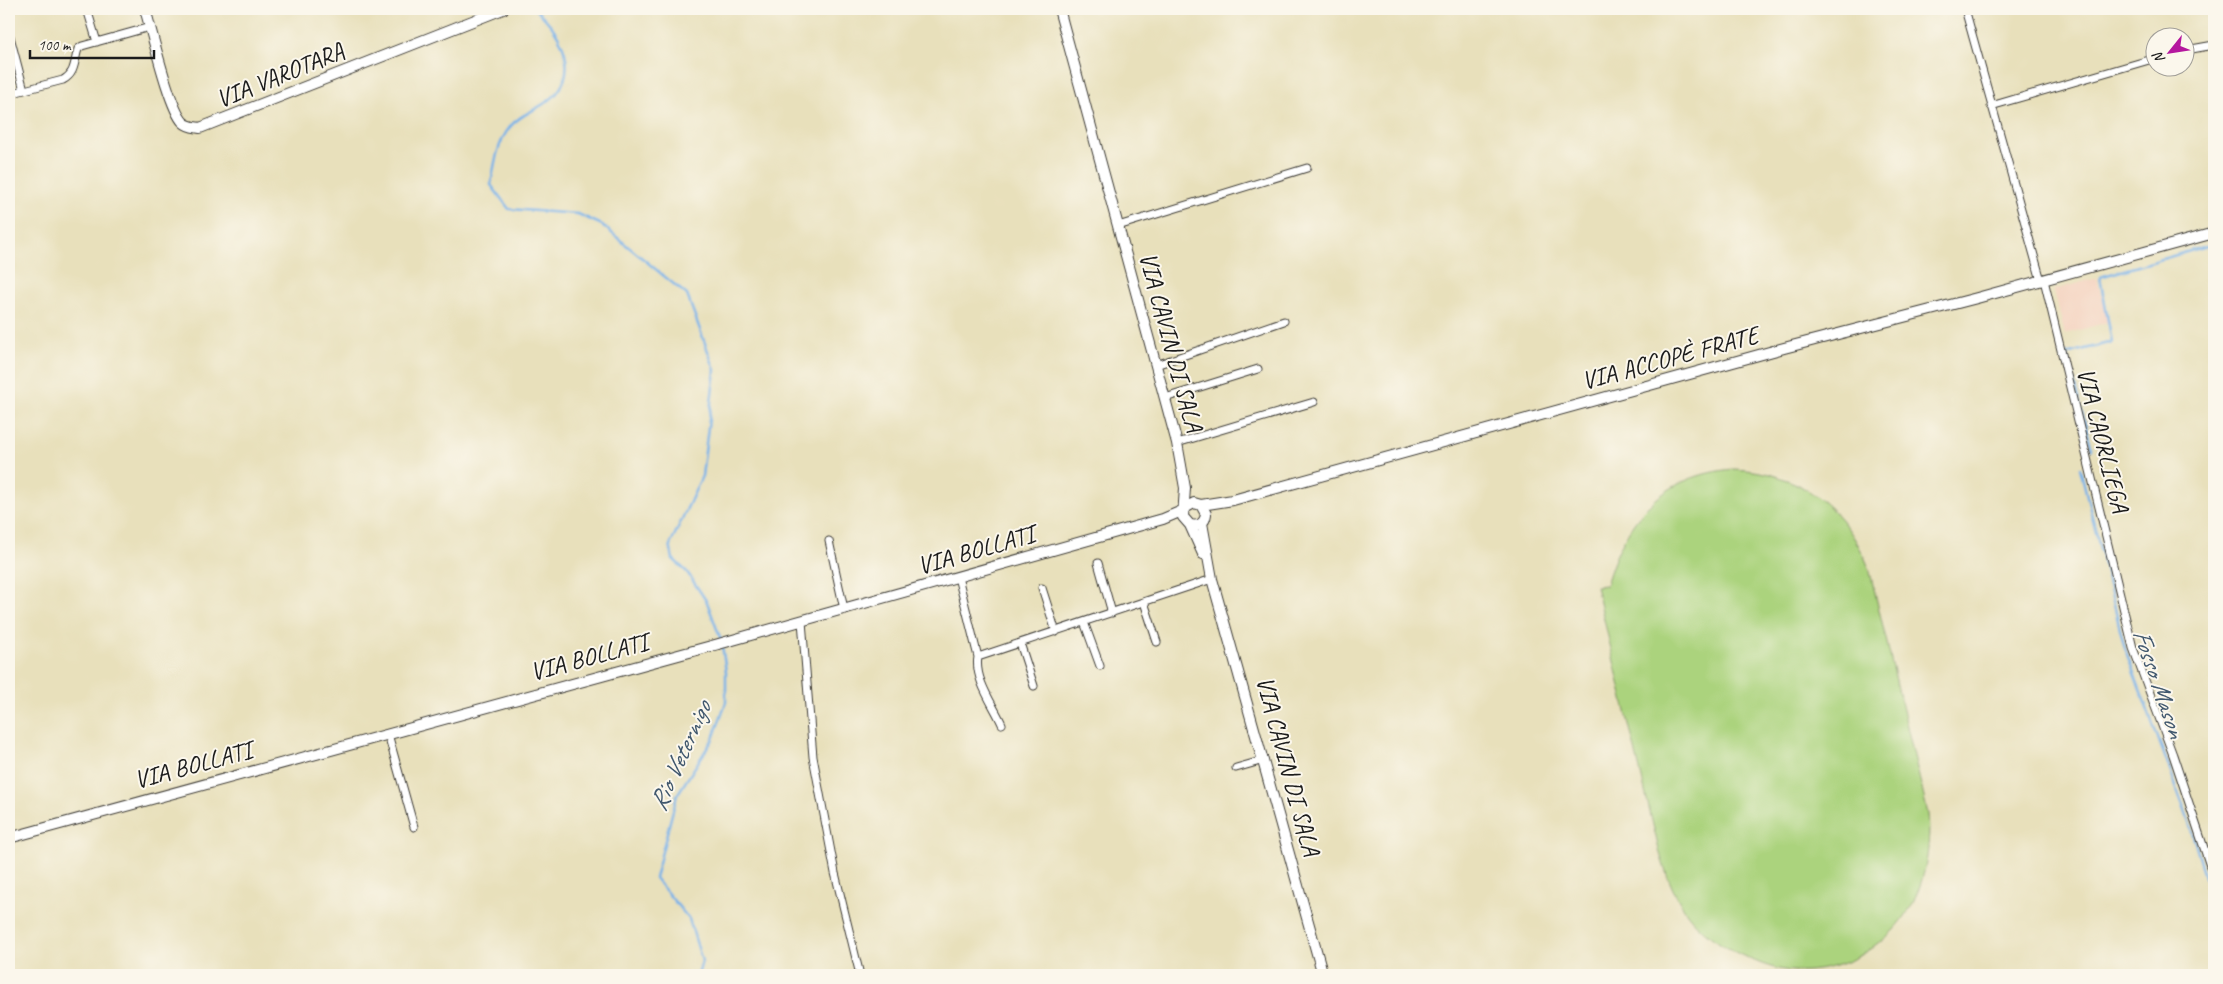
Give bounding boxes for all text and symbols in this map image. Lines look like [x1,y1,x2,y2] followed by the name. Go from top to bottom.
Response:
[30,28,154,60] scale bar
[2146,28,2196,78] north arrow
[211,35,349,115] street label: VIA VAROTARA
[38,36,72,55] text: 100 m
[2148,48,2169,66] text: N
[1132,249,1211,437] street label: VIA CAVIN DI SALA
[1578,318,1765,397] street label: VIA ACCOPÈ FRATE
[2070,364,2137,517] street label: VIA CAORLIEGA
[914,517,1043,582] street label: VIA BOLLATI
[2125,624,2194,744] water label: Fosso Mason
[527,625,656,688] street label: VIA BOLLATI
[1249,673,1328,861] street label: VIA CAVIN DI SALA
[641,693,720,816] water label: Rio Veternigo
[131,733,260,796] street label: VIA BOLLATI

